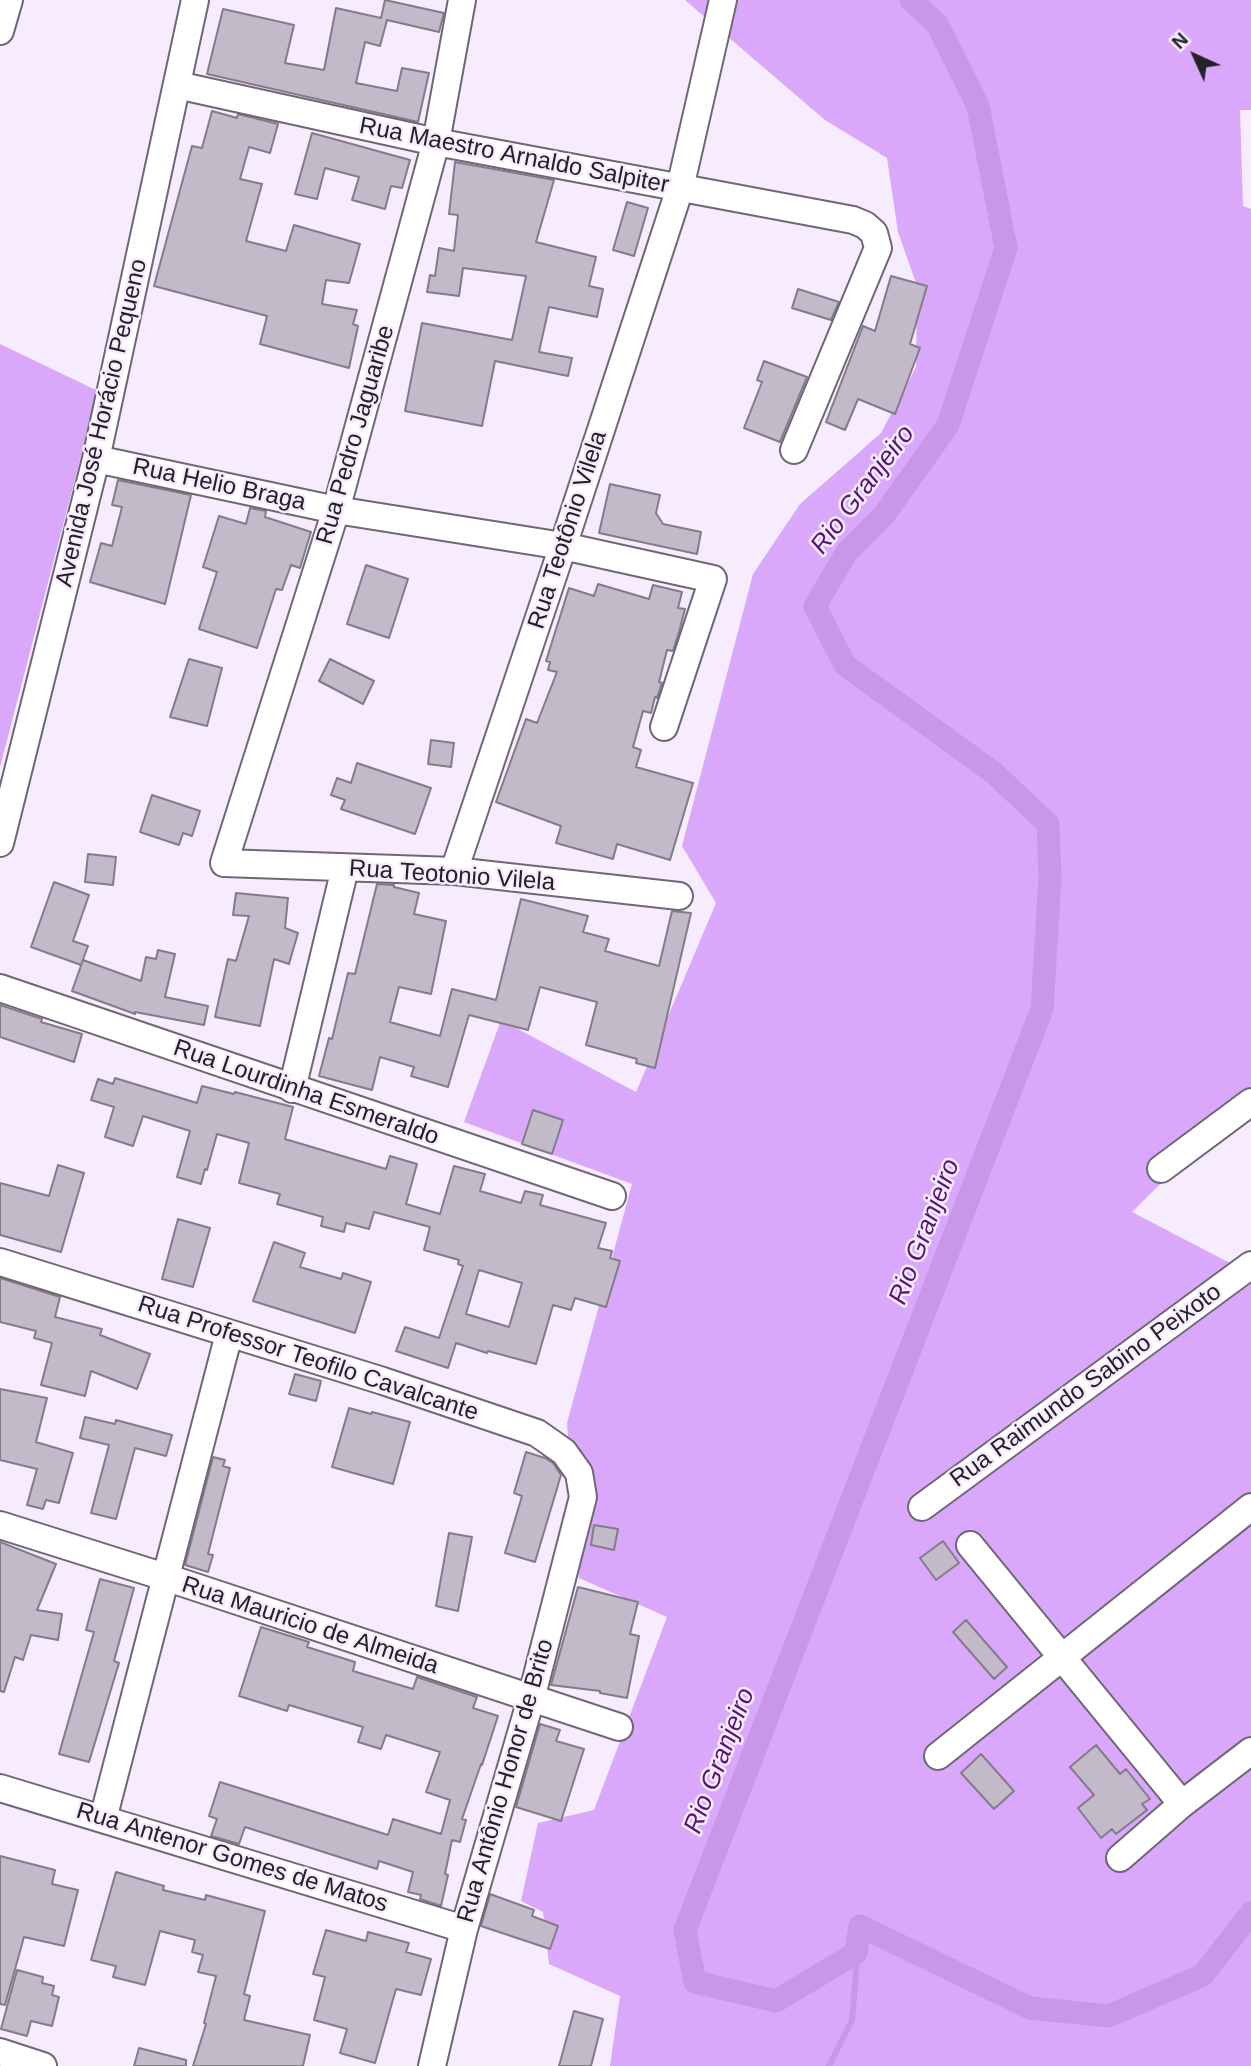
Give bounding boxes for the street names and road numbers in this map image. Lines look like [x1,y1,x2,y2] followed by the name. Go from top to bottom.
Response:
[357,112,671,200] street label: Rua Maestro Arnaldo Salpiter
[50,256,154,590] street label: Avenida José Horácio Pequeno
[311,322,401,548] street label: Rua Pedro Jaguaribe
[522,427,614,633] street label: Rua Teotônio Vilela
[130,453,308,517] street label: Rua Helio Braga
[348,854,556,898] street label: Rua Teotonio Vilela
[169,1034,443,1152] street label: Rua Lourdinha Esmeraldo
[945,1278,1227,1494] street label: Rua Raimundo Sabino Peixoto
[134,1290,482,1428] street label: Rua Professor Teofilo Cavalcante
[178,1571,442,1681] street label: Rua Mauricio de Almeida
[452,1636,560,1926] street label: Rua Antônio Honor de Brito
[73,1797,391,1919] street label: Rua Antenor Gomes de Matos

